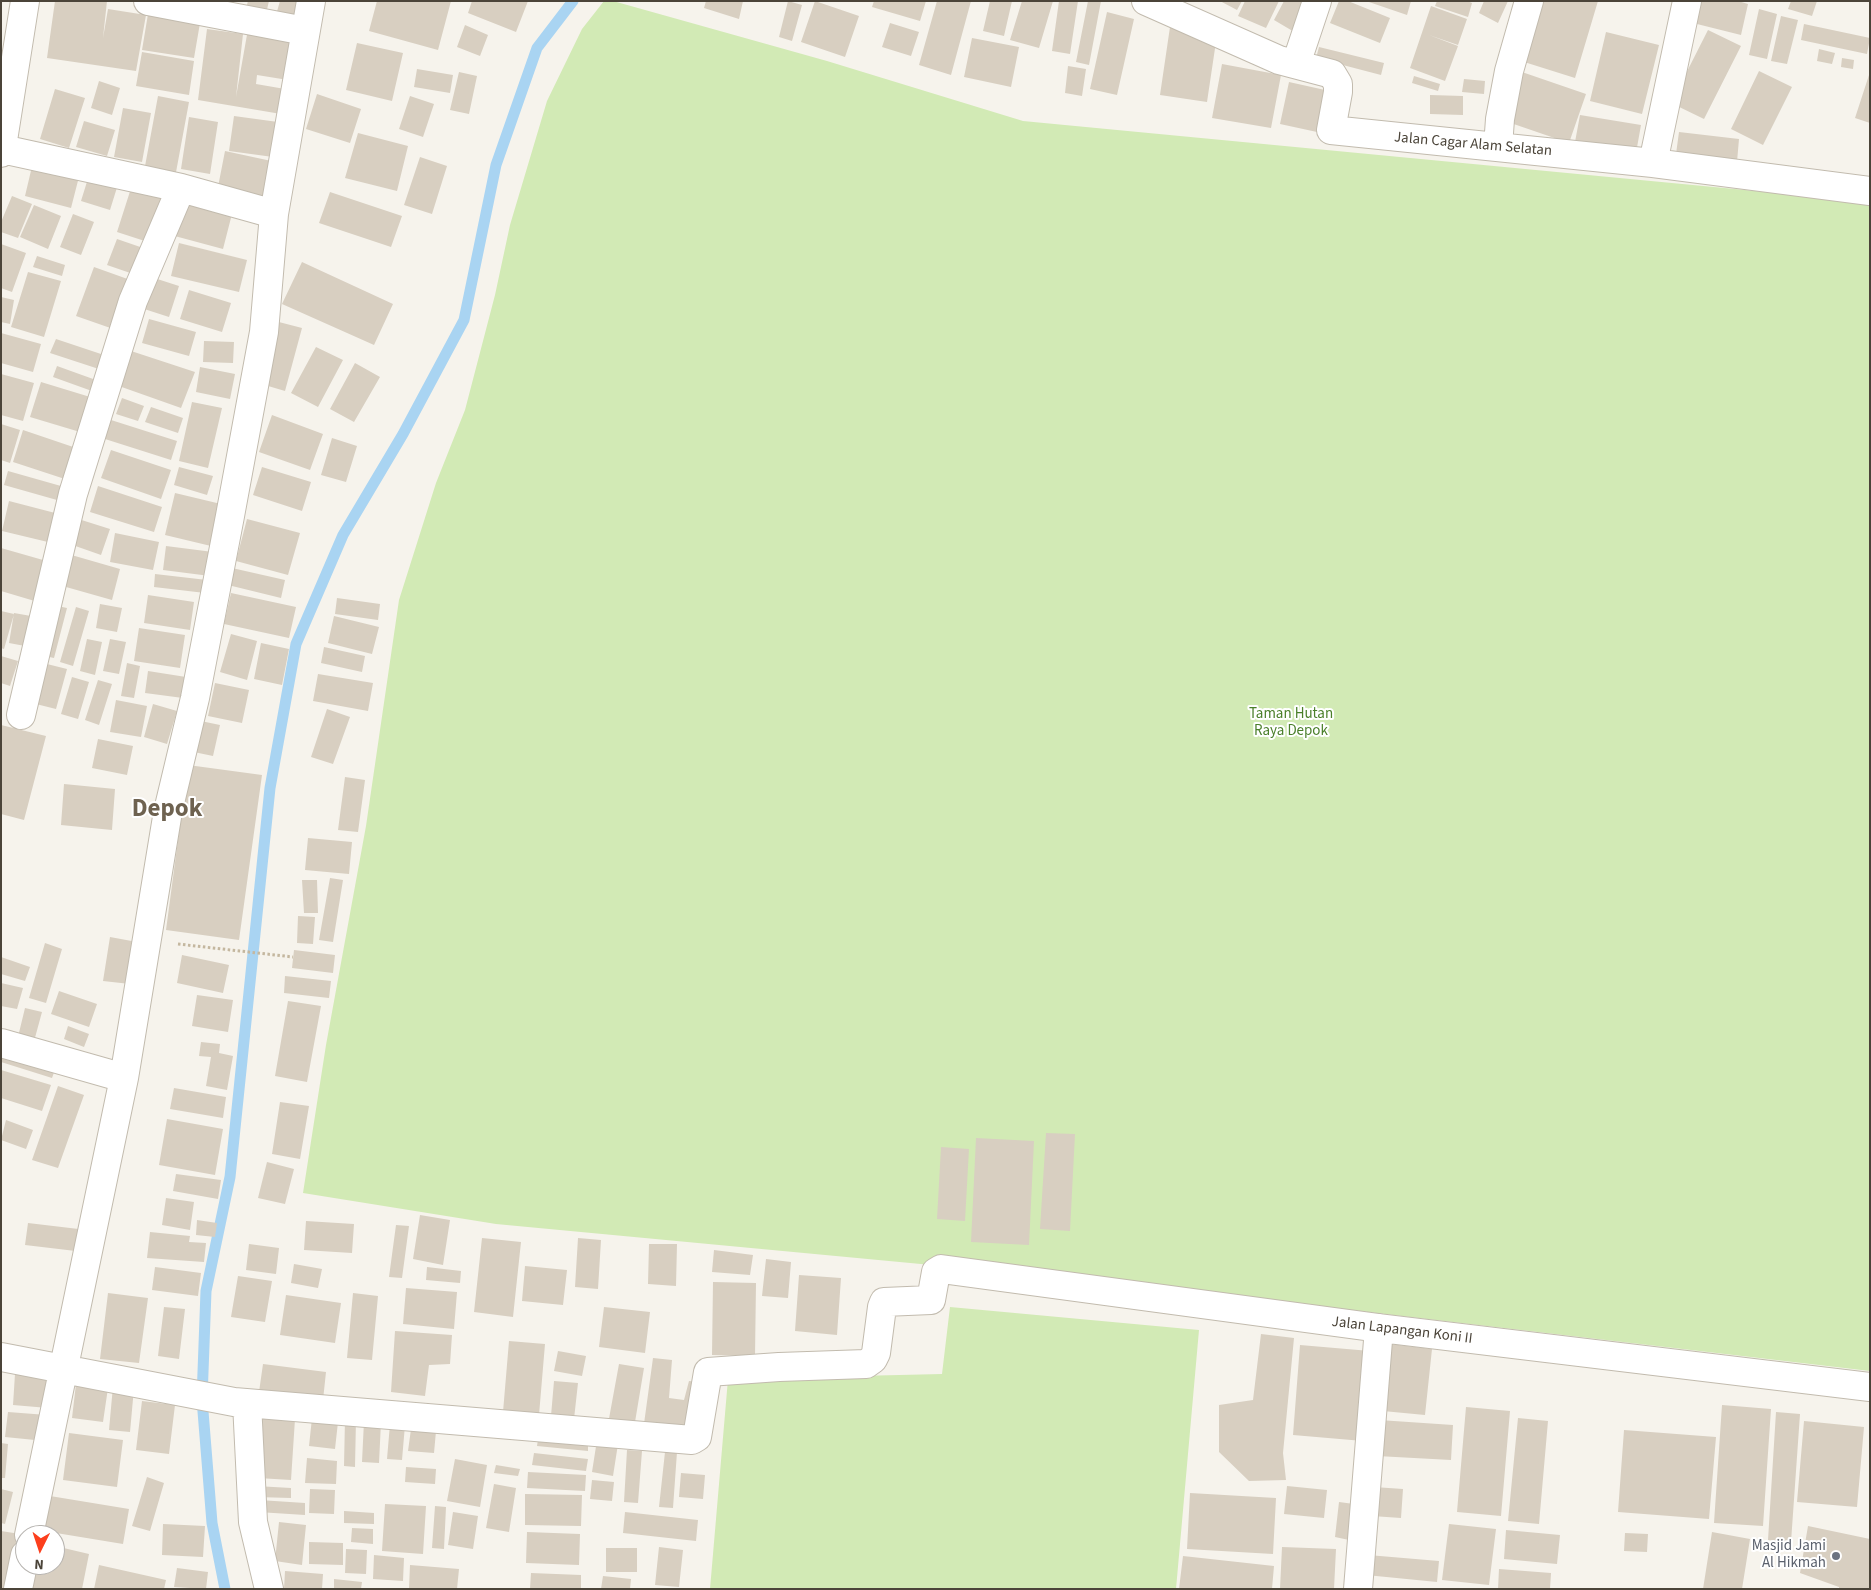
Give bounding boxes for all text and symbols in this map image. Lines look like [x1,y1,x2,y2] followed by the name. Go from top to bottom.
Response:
[1393,129,1553,161] street label: Jalan Cagar Alam Selatan
[1249,706,1333,741] park label: Taman Hutan Raya Depok
[132,796,202,826] district label: Depok
[1331,1313,1473,1349] street label: Jalan Lapangan Koni II
[15,1525,65,1575] north arrow
[1752,1538,1826,1573] place label: Masjid Jami Al Hikmah
[1830,1550,1842,1562] marker: Masjid Jami Al Hikmah
[34,1554,44,1574] text: N

